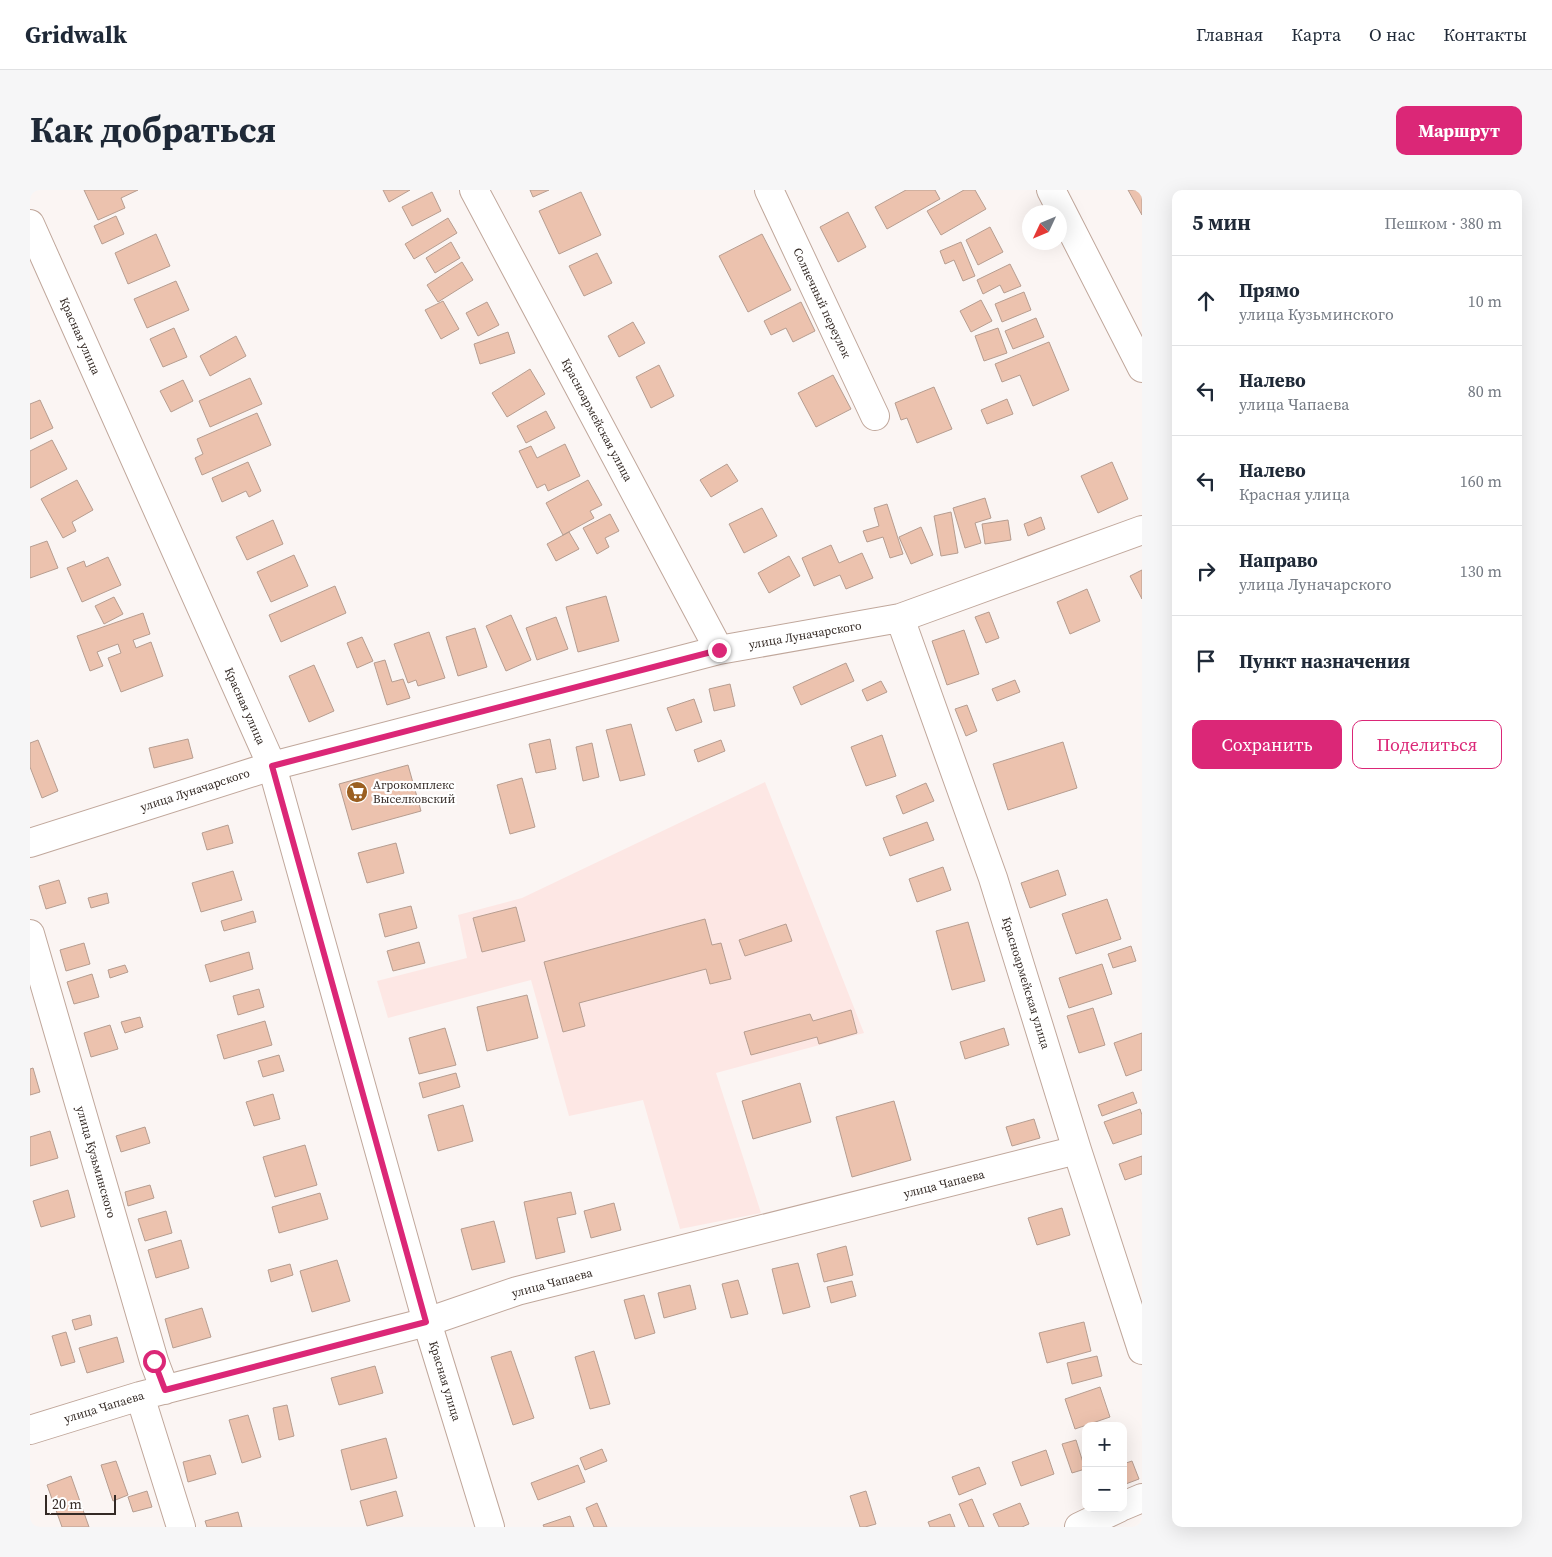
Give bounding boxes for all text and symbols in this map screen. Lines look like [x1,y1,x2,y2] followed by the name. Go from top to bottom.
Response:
[25,18,127,51] text: Gridwalk
[1196,22,1263,47] text: Главная
[1291,22,1341,47] text: Карта
[1369,22,1415,47] text: О нас
[1443,22,1527,47] text: Контакты
[30,106,276,154] text: Как добраться
[1396,106,1522,155] button: Маршрут
[1022,205,1067,250] north arrow
[1192,208,1251,237] text: 5 мин
[1384,212,1502,234] text: Пешком · 380 m
[789,245,855,361] street label: Солнечный переулок
[1239,277,1300,303] text: Прямо
[1192,287,1220,315] icon: ahead
[1468,290,1502,312] text: 10 m
[56,295,105,378] street label: Красная улица
[1239,303,1394,325] text: улица Кузьминского
[558,356,637,485] street label: Красноармейская улица
[1239,367,1306,393] text: Налево
[1192,377,1220,405] icon: left
[1468,380,1502,402] text: 80 m
[1239,393,1349,415] text: улица Чапаева
[1239,457,1306,483] text: Налево
[1192,467,1220,495] icon: left
[1460,470,1502,492] text: 160 m
[1239,483,1350,505] text: Красная улица
[1239,547,1318,573] text: Направо
[1192,557,1220,585] icon: right
[1460,560,1502,582] text: 130 m
[1239,573,1391,595] text: улица Луначарского
[747,617,863,653] street label: улица Луначарского
[708,639,731,662] route end
[1192,647,1220,675] icon: arrive
[1239,648,1410,674] text: Пункт назначения
[221,665,270,748] street label: Красная улица
[1192,720,1342,769] button: Сохранить
[1352,720,1502,769] button: Поделиться
[138,765,252,815] street label: улица Луначарского
[373,777,456,807] place label: Агрокомплекс Выселковский
[345,780,369,804] supermarket icon: Агрокомплекс Выселковский
[998,915,1054,1052] street label: Красноармейская улица
[72,1104,120,1220] street label: улица Кузьминского
[902,1166,987,1202] street label: улица Чапаева
[510,1264,595,1301] street label: улица Чапаева
[425,1339,465,1424] street label: Красная улица
[143,1350,166,1373] route start
[62,1387,147,1427] street label: улица Чапаева
[1082,1422,1127,1512] map controls
[1082,1422,1127,1467] button: +
[1082,1467,1127,1512] button: −
[45,1492,116,1515] scale bar
[52,1494,82,1514] text: 20 m

